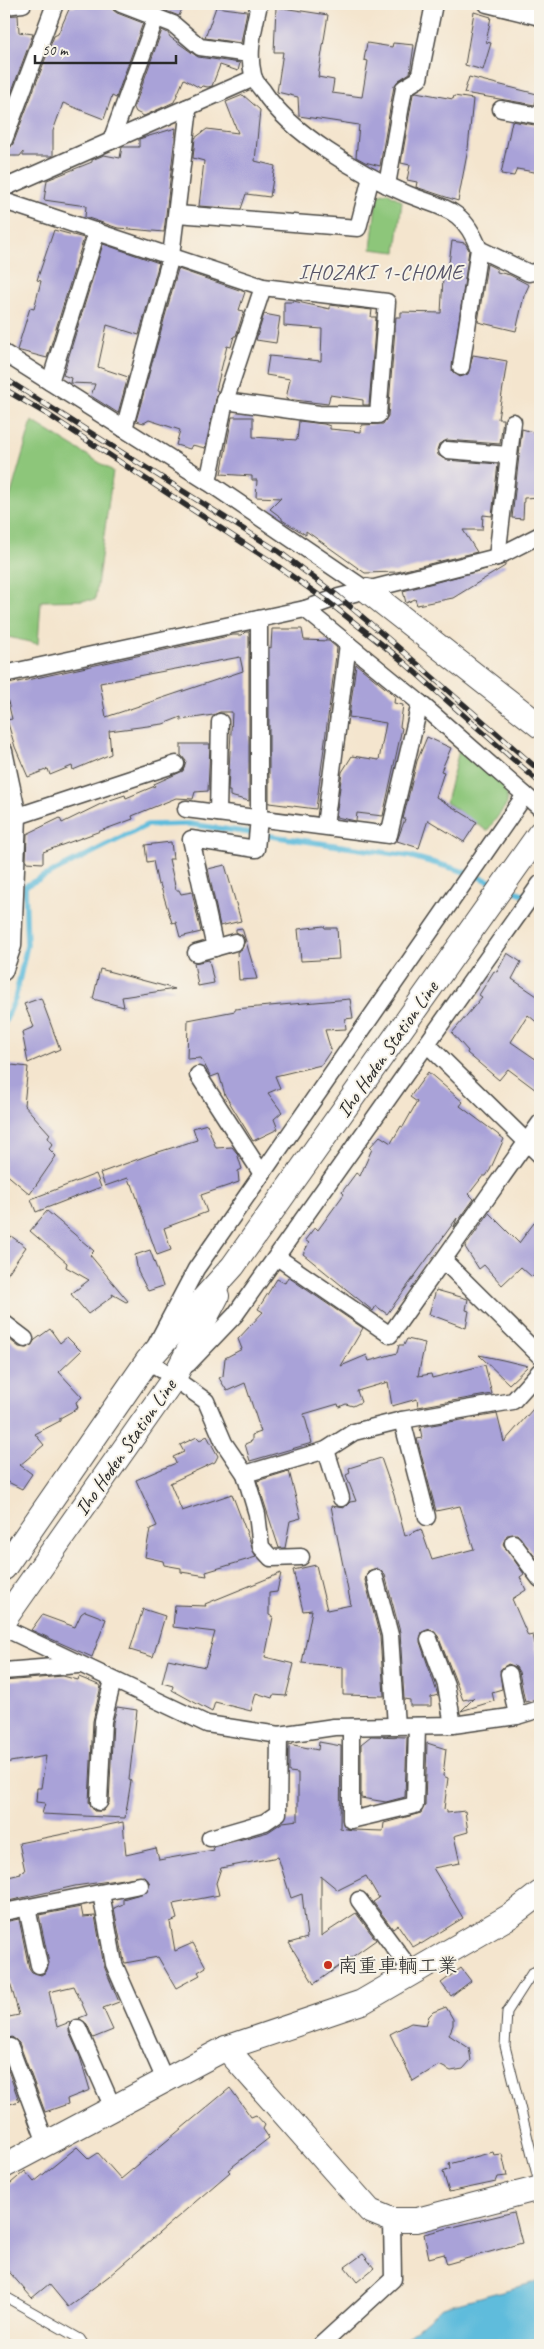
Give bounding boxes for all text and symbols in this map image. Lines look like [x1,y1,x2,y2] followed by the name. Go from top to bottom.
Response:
[35,32,176,64] scale bar
[42,41,69,60] text: 50 m
[299,259,465,285] district label: IHOZAKI 1-CHOME
[331,975,445,1122] street label: Iho Hoden Station Line
[69,1373,183,1520] street label: Iho Hoden Station Line
[338,1953,458,1978] place label: 南重車輌工業
[322,1959,334,1971] marker: 南重車輌工業

